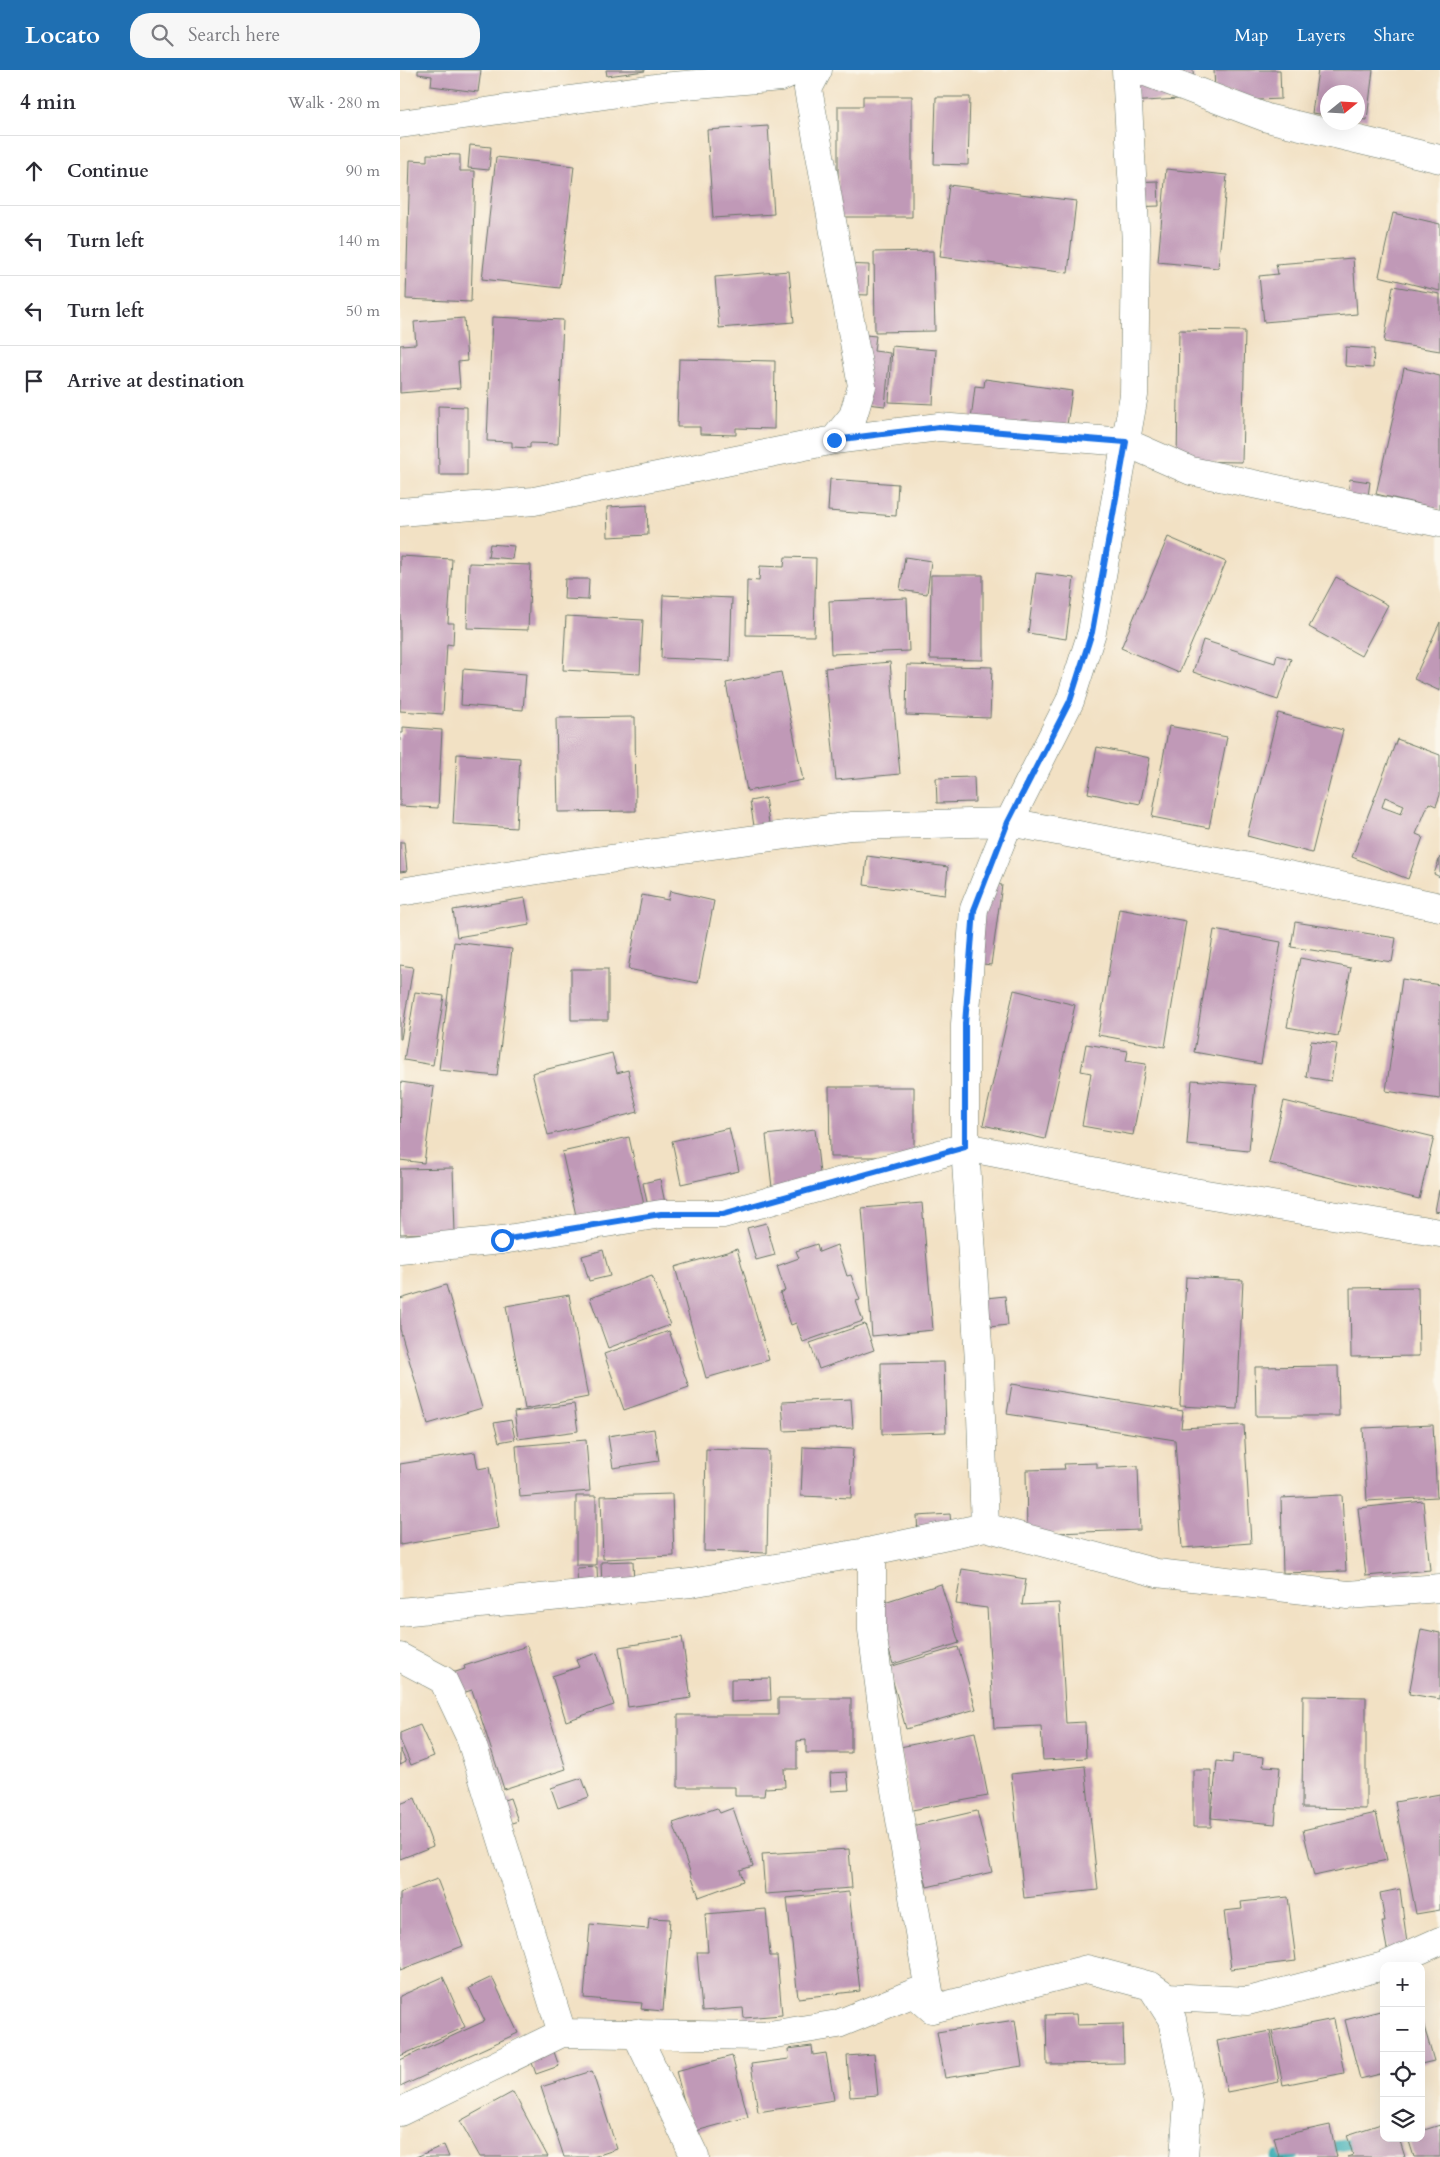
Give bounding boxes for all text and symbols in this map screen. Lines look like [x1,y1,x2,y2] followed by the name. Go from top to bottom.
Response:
[130,13,480,58] search box
[25,19,100,52] text: Locato
[148,21,176,49] icon: search
[188,22,280,48] text: Search here
[1234,23,1269,48] text: Map
[1297,23,1346,48] text: Layers
[1374,23,1415,48] text: Share
[1320,85,1365,130] north arrow
[20,88,76,117] text: 4 min
[288,92,380,114] text: Walk · 280 m
[20,157,48,185] icon: ahead
[67,158,149,184] text: Continue
[346,160,380,182] text: 90 m
[20,227,48,255] icon: left
[67,228,144,254] text: Turn left
[338,230,380,252] text: 140 m
[20,297,48,325] icon: left
[67,298,144,324] text: Turn left
[346,300,380,322] text: 50 m
[20,367,48,395] icon: arrive
[67,368,244,394] text: Arrive at destination
[823,429,846,452] route end
[491,1229,514,1252] route start
[1380,1962,1425,2142] map controls
[1380,1962,1425,2007] button: +
[1380,2007,1425,2052] button: −
[1380,2052,1425,2097] button: locate
[1380,2097,1425,2142] button: layers

